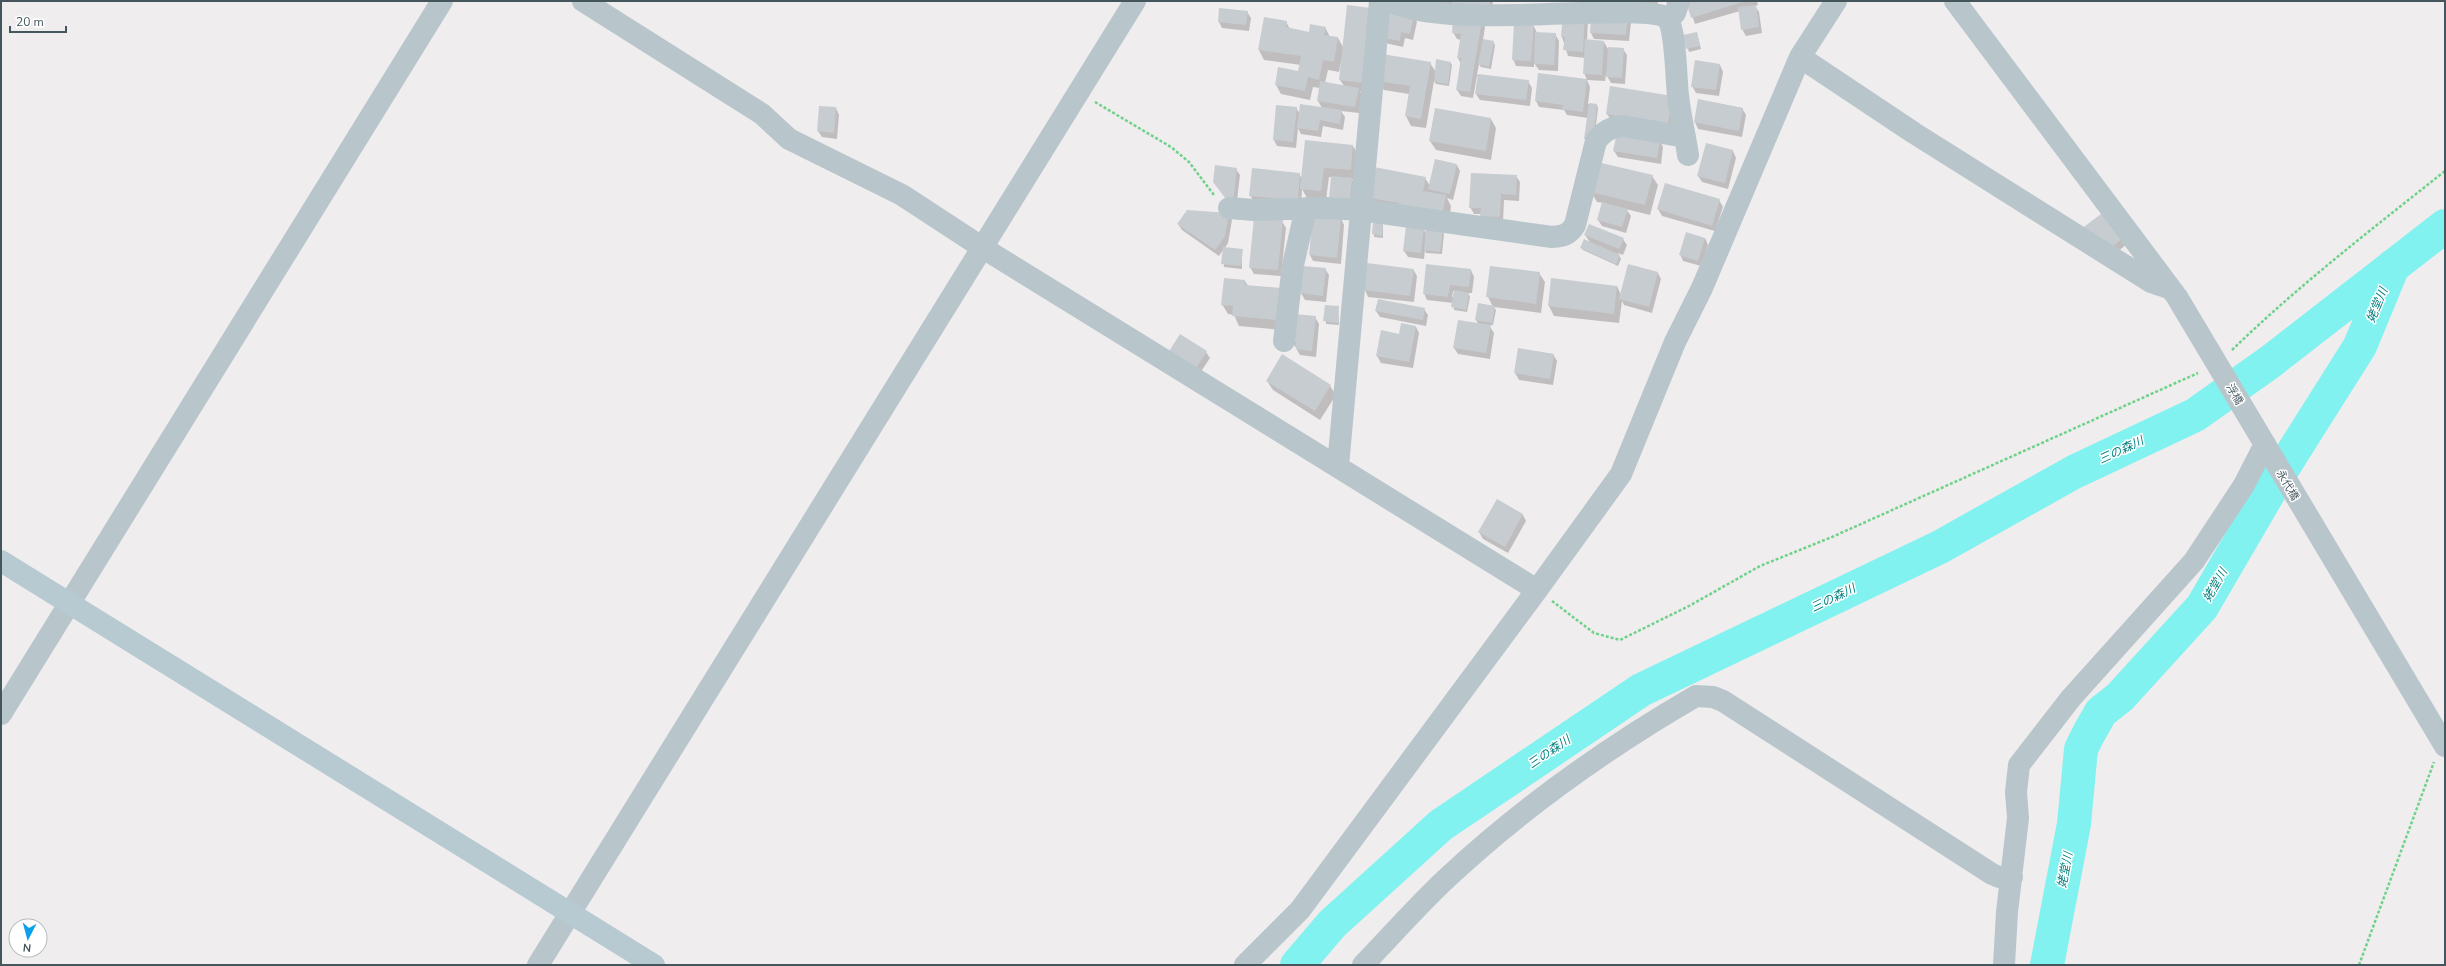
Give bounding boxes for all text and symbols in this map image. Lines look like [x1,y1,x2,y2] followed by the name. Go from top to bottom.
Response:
[10,8,66,34] scale bar
[16,14,44,30] text: 20 m
[2363,283,2392,325] water label: 姥堂川
[2223,381,2247,408] street label: 浮橋
[2096,432,2148,467] water label: 三の森川
[2273,467,2302,503] street label: 永代橋
[2199,564,2232,605] water label: 姥堂川
[1808,579,1860,616] water label: 三の森川
[1525,731,1575,772] water label: 三の森川
[2054,849,2077,889] water label: 姥堂川
[8,918,48,958] north arrow
[22,940,32,955] text: N

